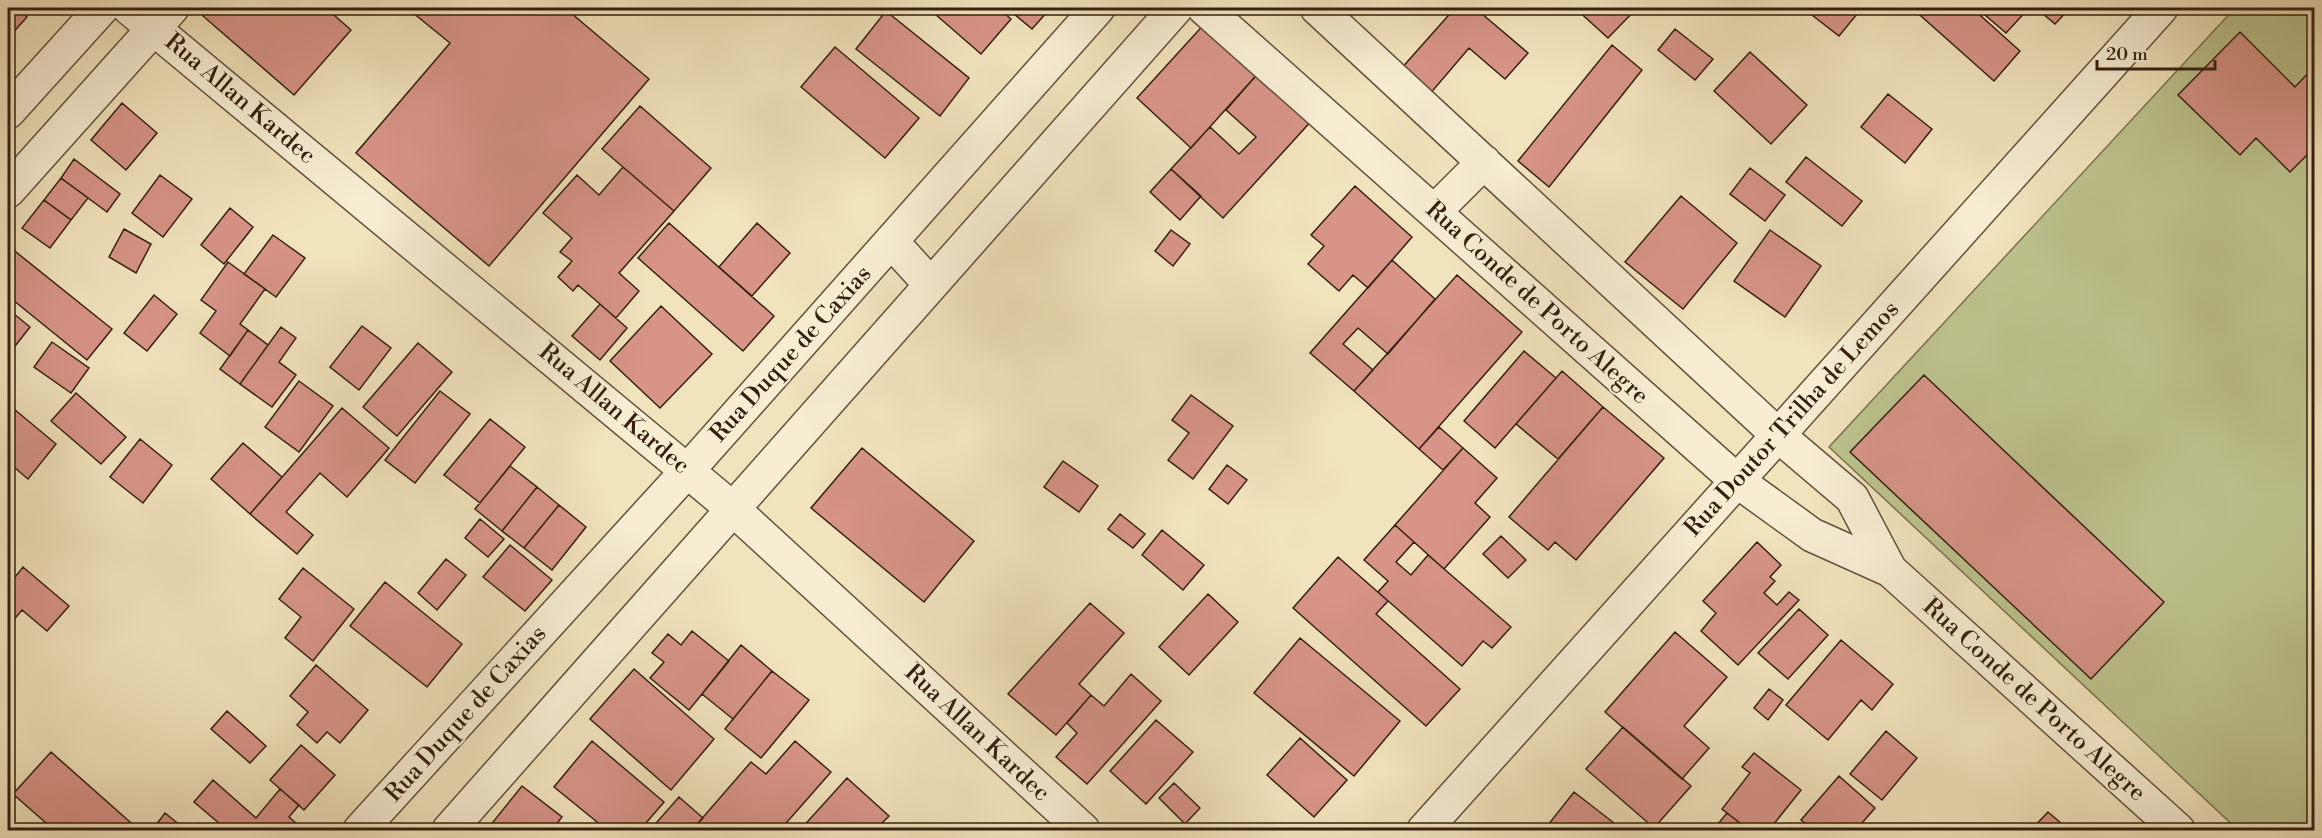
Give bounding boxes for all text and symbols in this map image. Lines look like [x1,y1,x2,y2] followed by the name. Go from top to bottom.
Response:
[158,27,322,171] street label: Rua Allan Kardec
[2097,33,2216,71] scale bar
[2106,43,2148,66] text: 20 m
[1419,195,1655,411] street label: Rua Conde de Porto Alegre
[704,259,878,449] street label: Rua Duque de Caxias
[1678,295,1906,543] street label: Rua Doutor Trilha de Lemos
[532,337,696,481] street label: Rua Allan Kardec
[1916,592,2152,808] street label: Rua Conde de Porto Alegre
[379,619,553,809] street label: Rua Duque de Caxias
[898,658,1056,808] street label: Rua Allan Kardec

